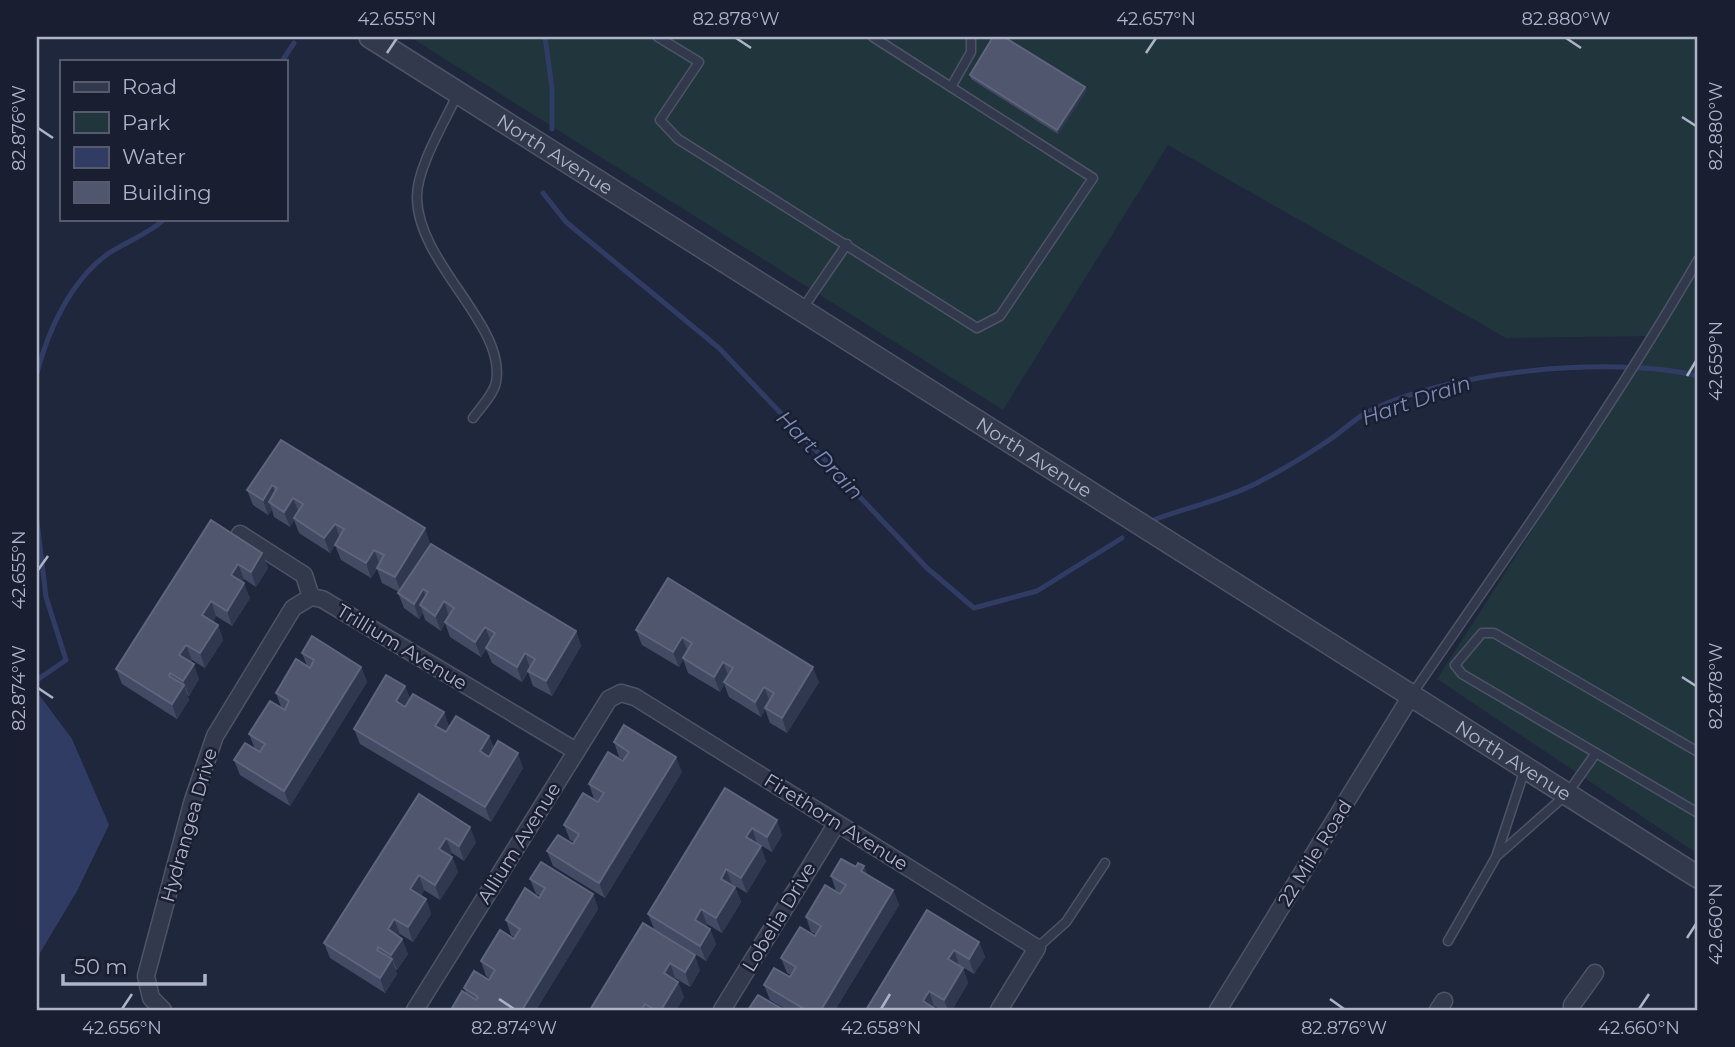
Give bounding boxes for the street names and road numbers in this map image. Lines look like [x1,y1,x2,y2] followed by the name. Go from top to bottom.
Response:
[493,109,617,199] street label: North Avenue
[972,412,1096,502] street label: North Avenue
[333,599,471,695] street label: Trillium Avenue
[1451,715,1576,805] street label: North Avenue
[156,745,222,905] street label: Hydrangea Drive
[760,768,912,876] street label: Firethorn Avenue
[473,778,565,908] street label: Allium Avenue
[1273,796,1357,910] street label: 22 Mile Road
[737,858,821,976] street label: Lobelia Drive

